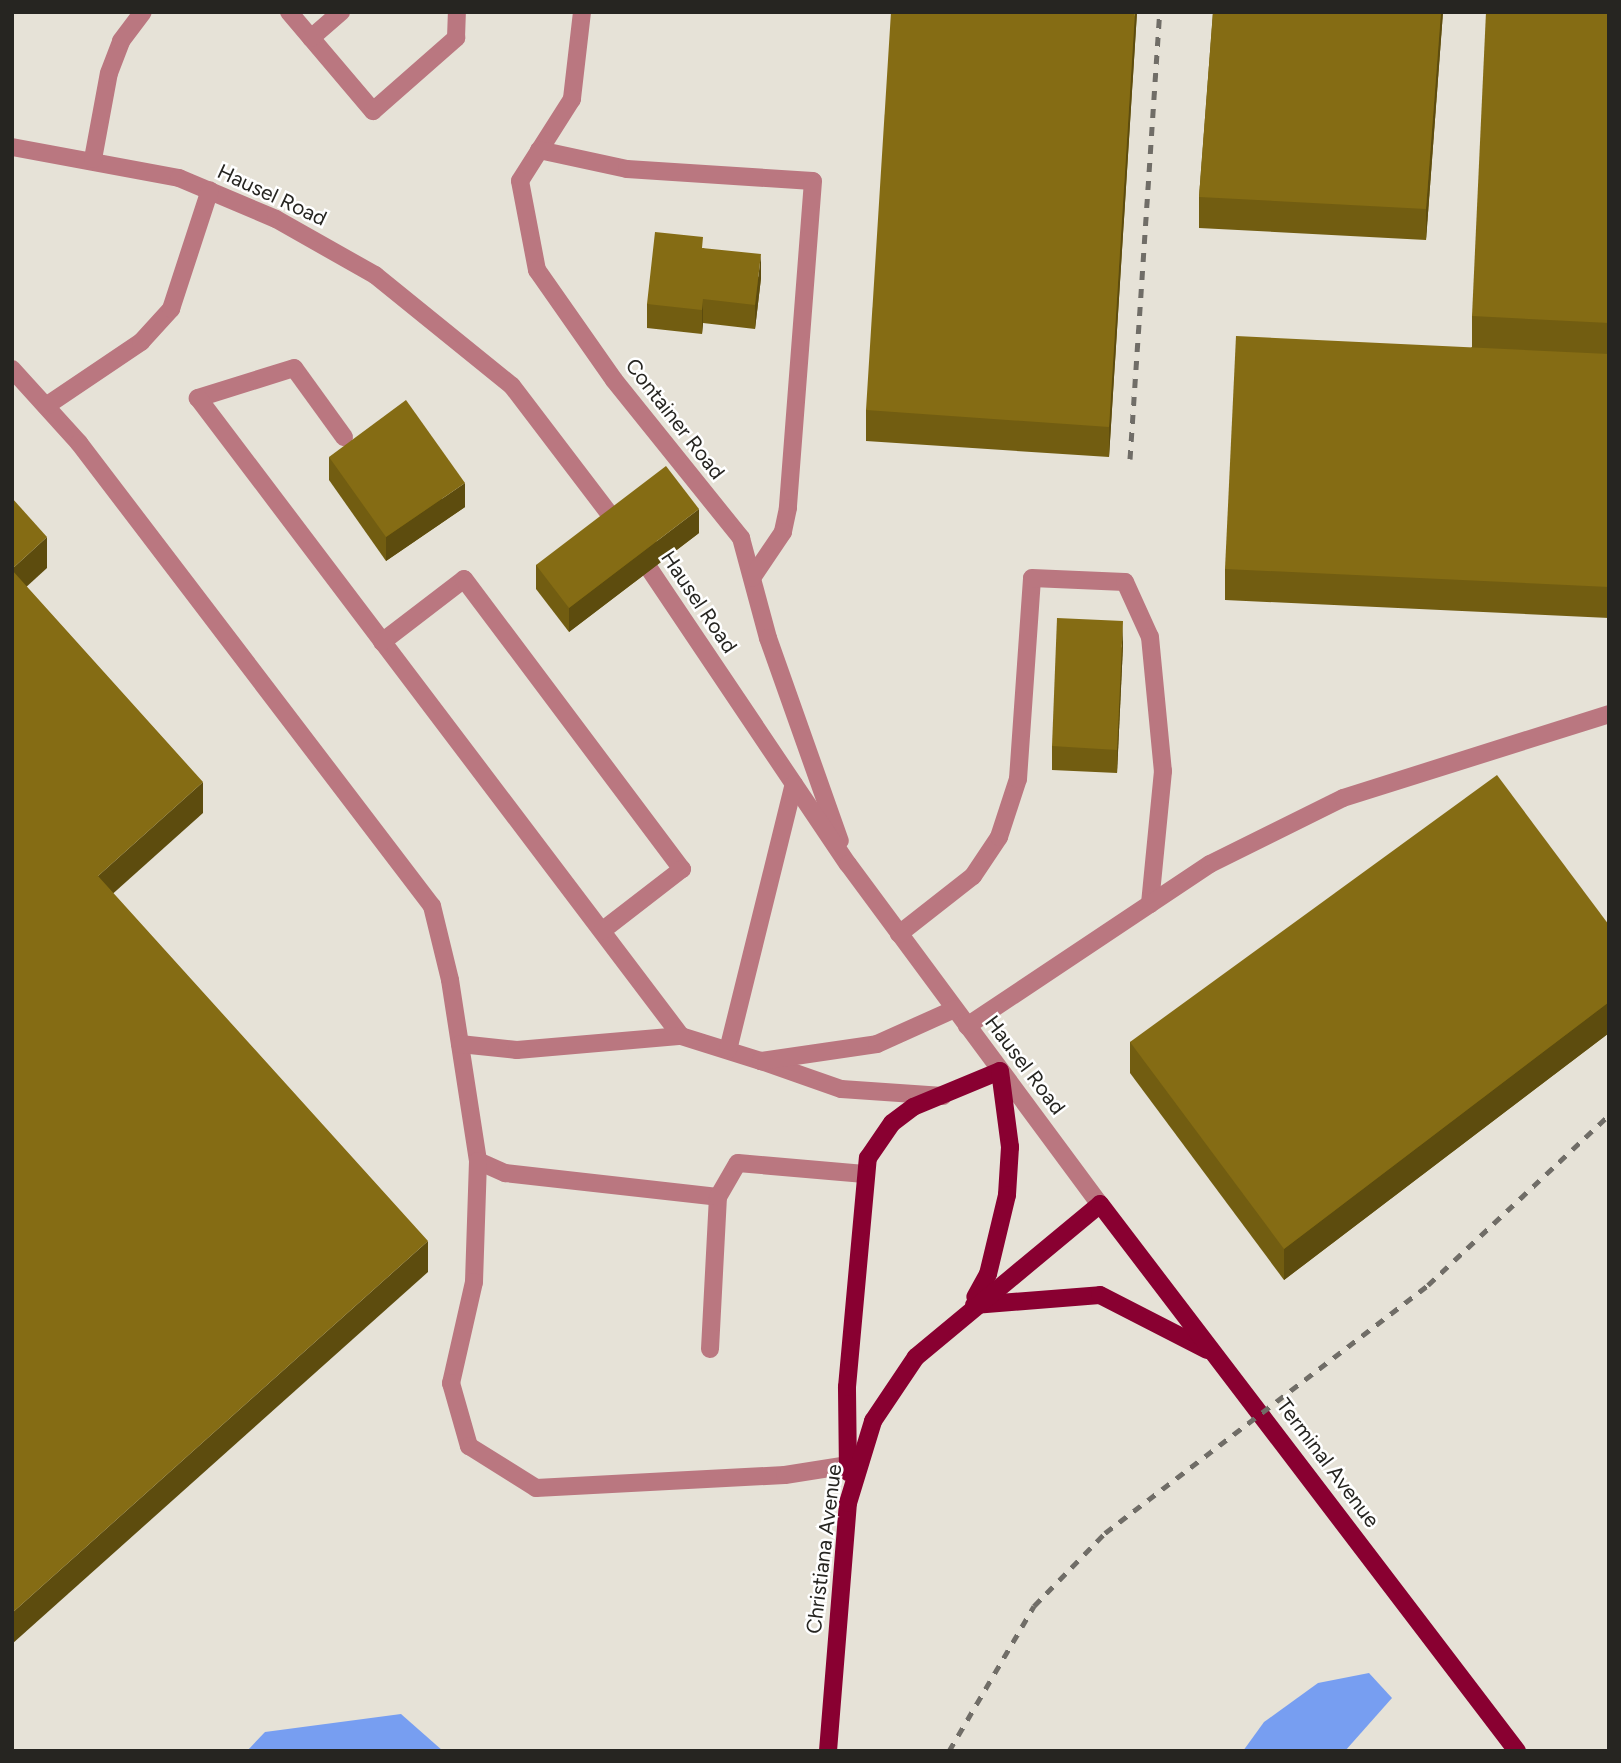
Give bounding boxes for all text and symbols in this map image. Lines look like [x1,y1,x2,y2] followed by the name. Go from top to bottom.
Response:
[213,159,331,231] street label: Hausel Road
[620,354,730,484] street label: Container Road
[656,546,742,658] street label: Hausel Road
[980,1010,1070,1120] street label: Hausel Road
[1271,1394,1385,1532] street label: Terminal Avenue
[801,1463,847,1635] street label: Christiana Avenue

